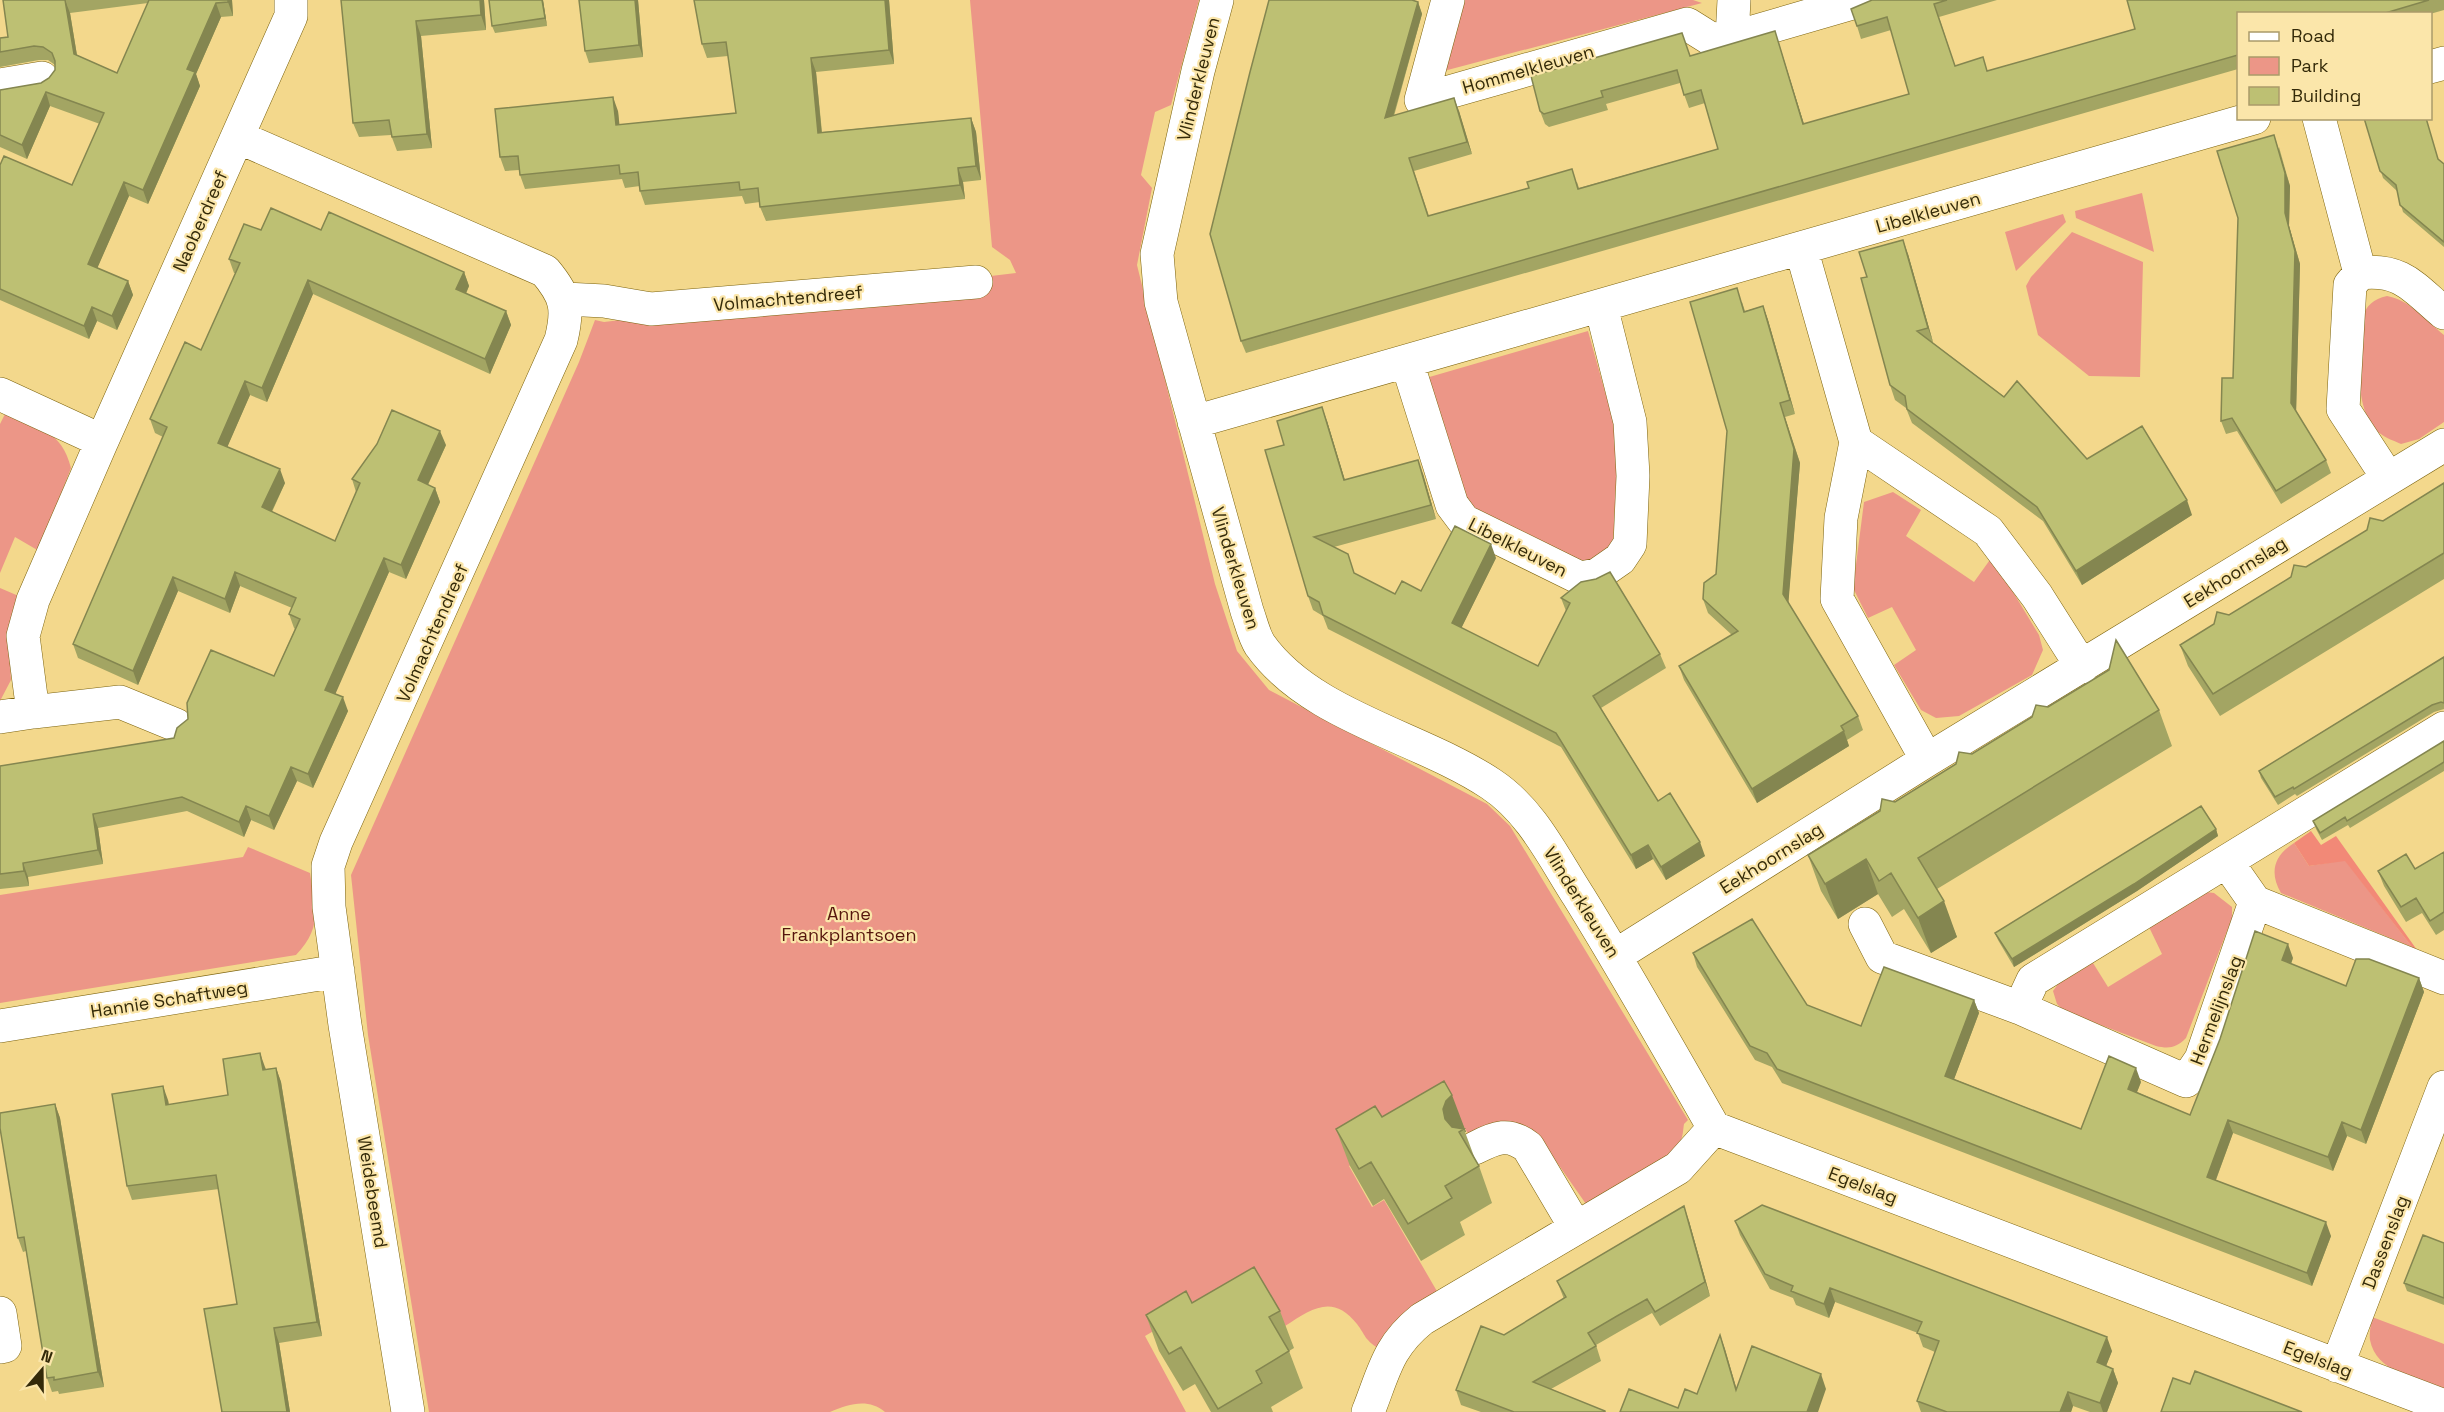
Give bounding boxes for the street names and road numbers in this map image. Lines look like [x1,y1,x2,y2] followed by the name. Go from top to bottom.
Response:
[1172,15,1224,143] street label: Vlinderkleuven
[1460,39,1596,99] street label: Hommelkleuven
[167,167,233,275] street label: Naoberdreef
[1873,186,1983,238] street label: Libelkleuven
[712,280,864,316] street label: Volmachtendreef
[1206,504,1266,632] street label: Vlinderkleuven
[1465,512,1571,582] street label: Libelkleuven
[2179,531,2291,613] street label: Eekhoornslag
[391,560,473,706] street label: Volmachtendreef
[1715,817,1827,899] street label: Eekhoornslag
[1539,842,1625,962] street label: Vlinderkleuven
[2185,952,2247,1068] street label: Hermelijnslag
[89,975,249,1023] street label: Hannie Schaftweg
[353,1134,393,1250] street label: Weidebeemd
[1825,1161,1901,1209] street label: Egelslag
[2357,1192,2413,1292] street label: Dassenslag
[2280,1335,2356,1383] street label: Egelslag

